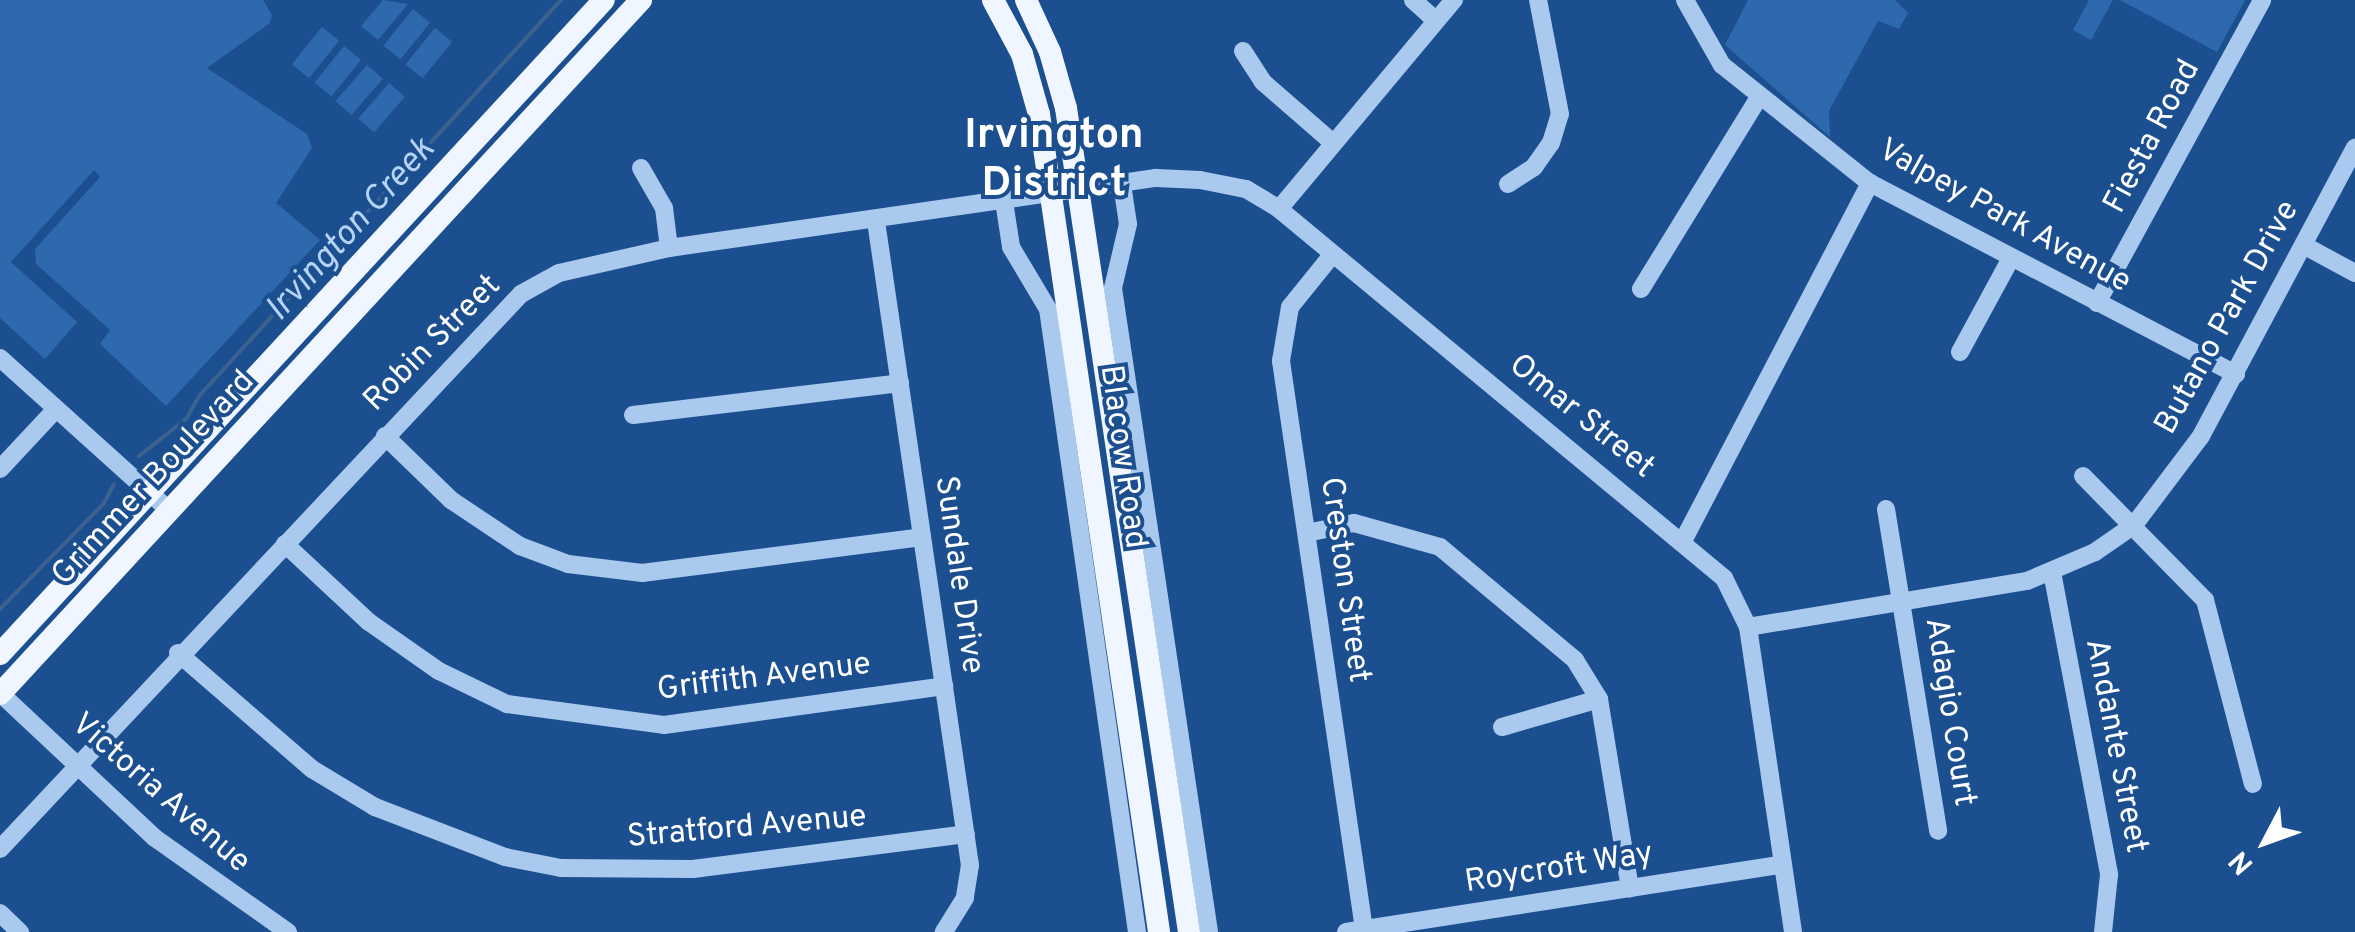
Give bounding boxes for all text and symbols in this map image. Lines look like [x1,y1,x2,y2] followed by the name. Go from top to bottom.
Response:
[2097,54,2209,220] street label: Fiesta Road
[964,112,1144,210] district label: Irvington District
[258,130,444,330] water label: Irvington Creek
[1870,131,2138,303] street label: Valpey Park Avenue
[2148,194,2308,442] street label: Butano Park Drive
[356,267,510,421] street label: Robin Street
[1501,347,1661,487] street label: Omar Street
[1090,363,1154,551] street label: Blacow Road
[45,364,263,594] street label: Grimmer Boulevard
[925,473,991,677] street label: Sundale Drive
[1311,475,1377,685] street label: Creston Street
[1915,615,1983,809] street label: Adagio Court
[2075,636,2155,856] street label: Andante Street
[654,646,874,710] street label: Griffith Avenue
[62,705,258,883] street label: Victoria Avenue
[2215,792,2315,892] north arrow
[625,798,869,858] street label: Stratford Avenue
[1462,835,1656,903] street label: Roycroft Way
[2222,842,2263,881] text: N

